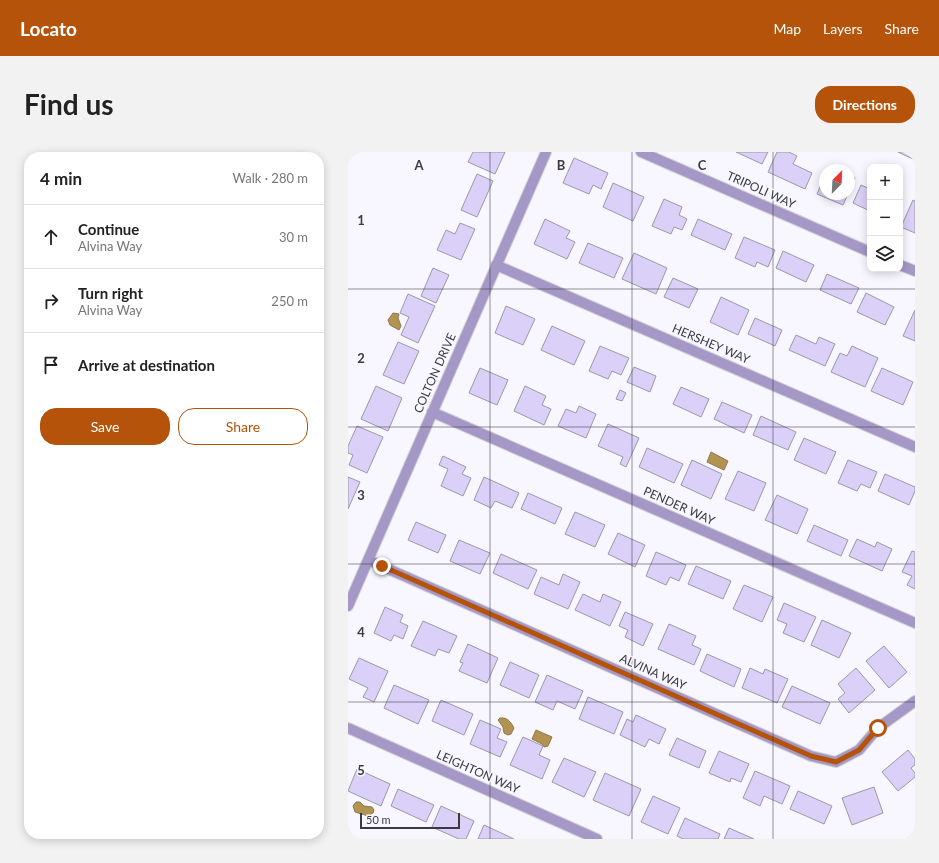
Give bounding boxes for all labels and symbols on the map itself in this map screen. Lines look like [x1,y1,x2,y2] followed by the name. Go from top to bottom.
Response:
[413,157,424,173] text: A
[557,157,566,173] text: B
[698,157,707,173] text: C
[819,164,855,200] north arrow
[724,168,798,212] street label: TRIPOLI WAY
[357,212,365,228] text: 1
[670,320,753,367] street label: HERSHEY WAY
[410,330,459,415] street label: COLTON DRIVE
[357,350,365,366] text: 2
[641,483,718,528] street label: PENDER WAY
[357,487,365,503] text: 3
[373,557,391,575] route end
[357,624,365,640] text: 4
[618,650,689,693] street label: ALVINA WAY
[869,719,887,737] route start
[434,746,523,797] street label: LEIGHTON WAY
[357,762,365,778] text: 5
[360,811,460,830] scale bar

